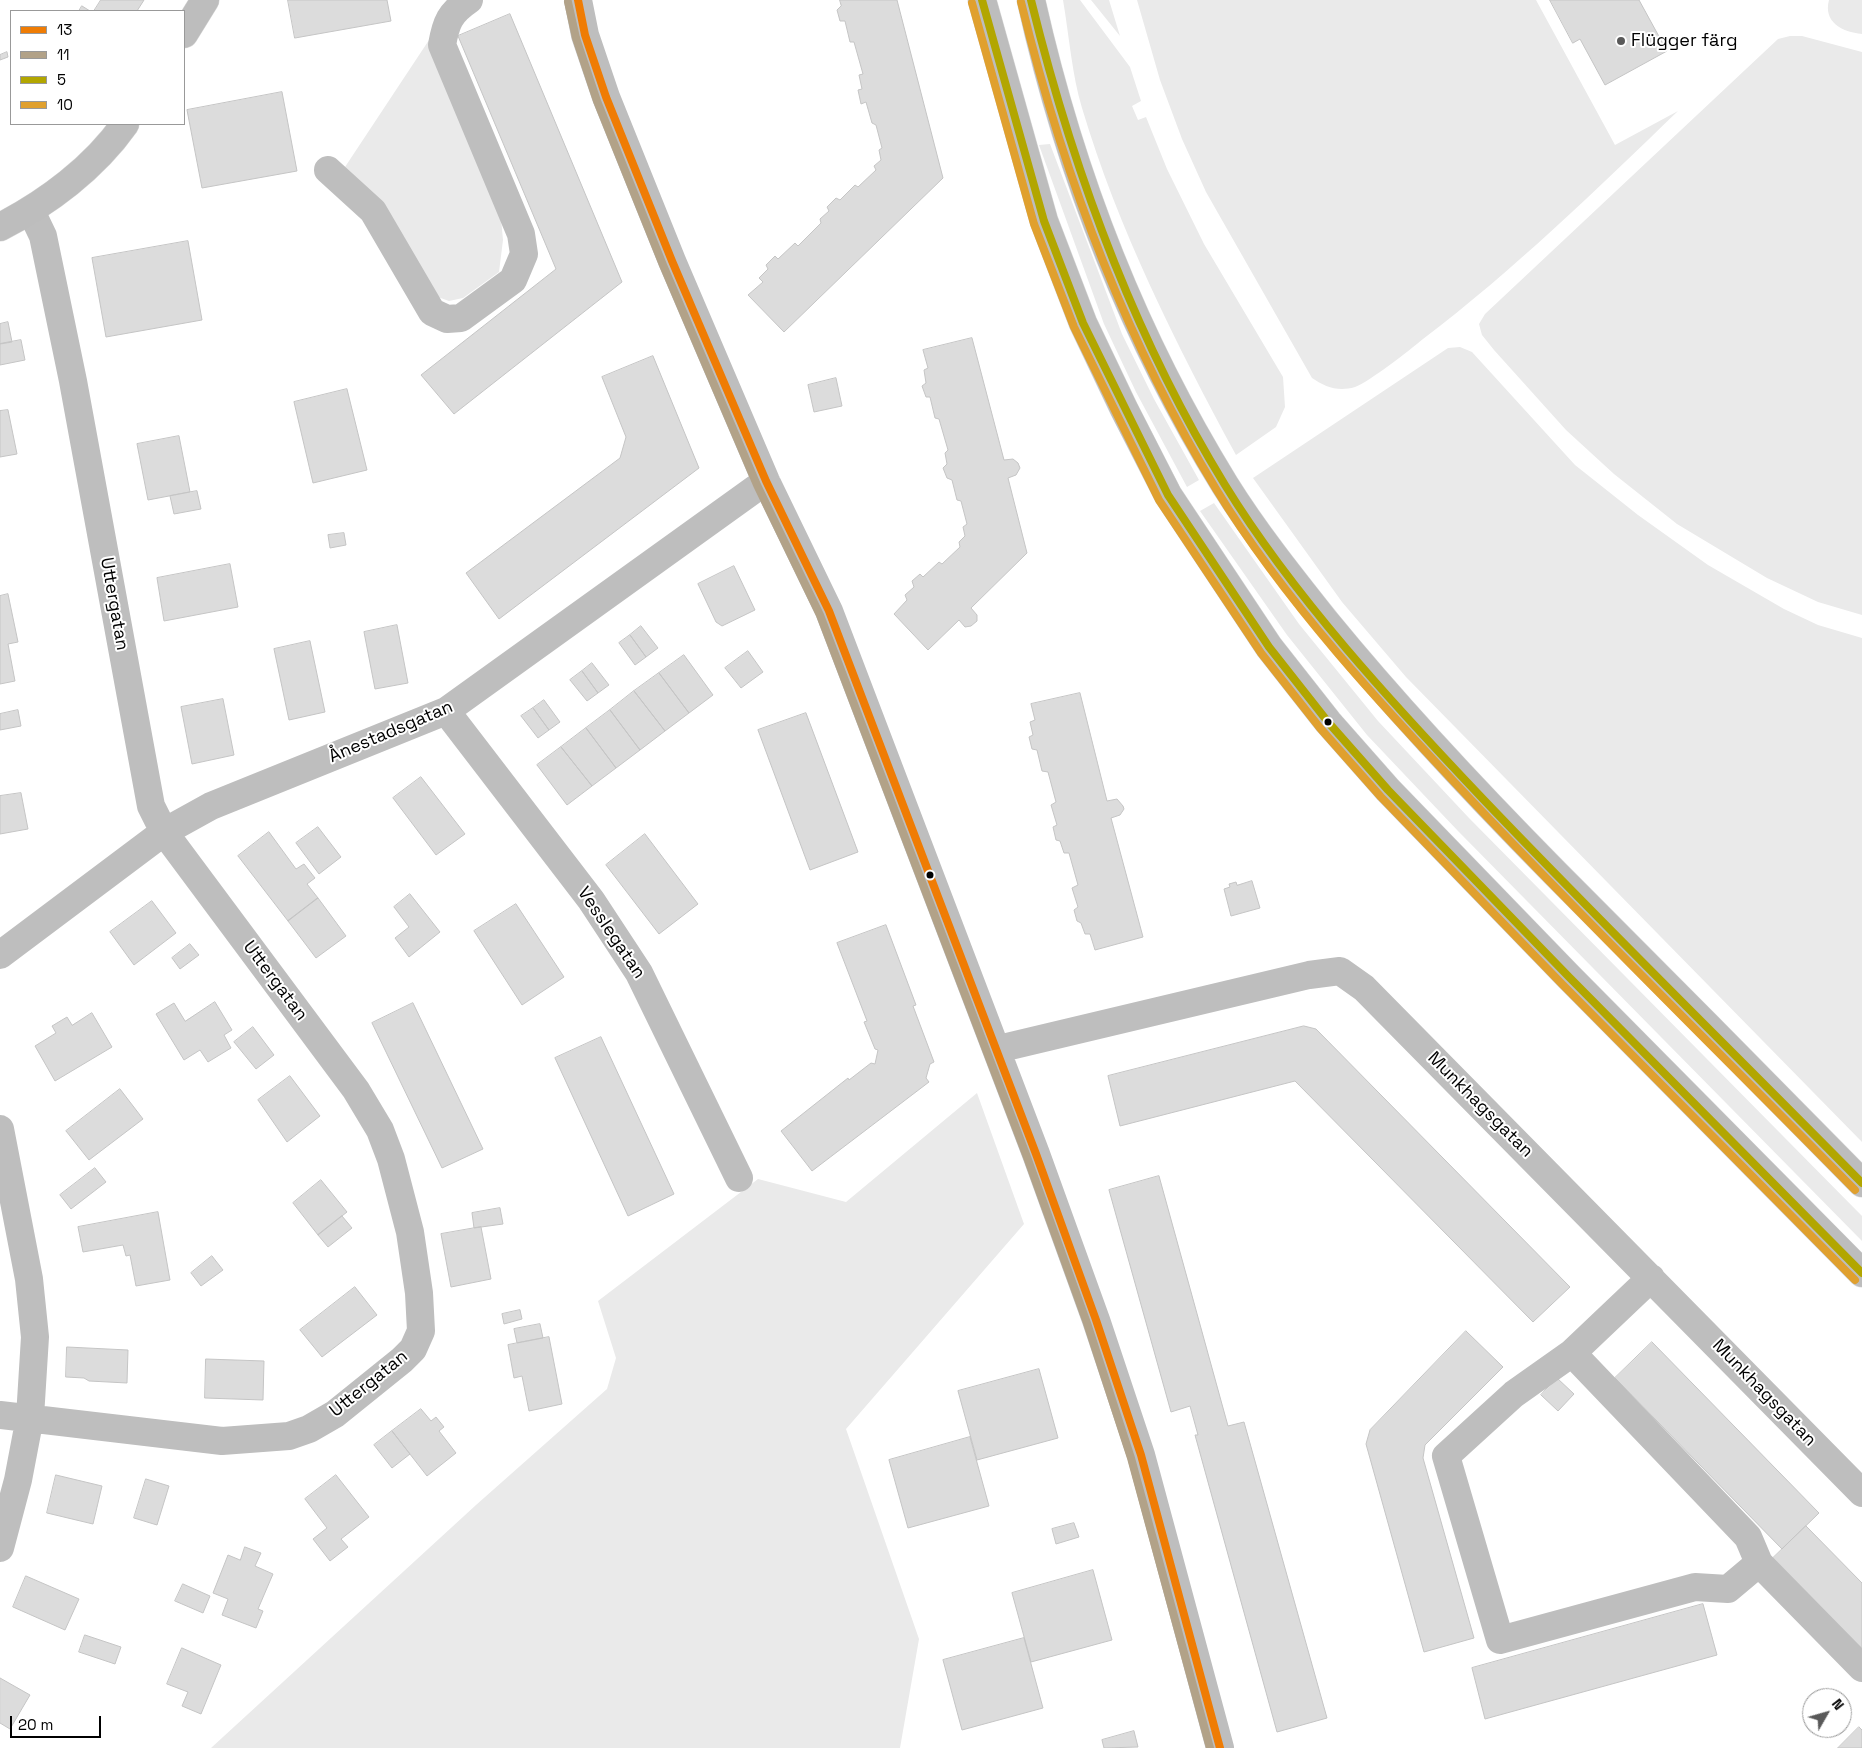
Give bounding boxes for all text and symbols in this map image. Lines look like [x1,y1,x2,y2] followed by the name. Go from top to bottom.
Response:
[10,10,185,125] legend
[57,20,72,39] text: 13
[1631,30,1737,52] place label: Flügger färg
[1615,35,1627,47] marker: Flügger färg
[57,45,70,64] text: 11
[57,70,66,89] text: 5
[57,95,73,114] text: 10
[95,556,133,652] street label: Uttergatan
[326,696,456,768] street label: Ånestadsgatan
[1323,717,1333,727] unlabelled marker
[925,870,935,880] unlabelled marker
[572,883,650,983] street label: Vesslegatan
[238,937,312,1025] street label: Uttergatan
[1423,1048,1537,1162] street label: Munkhagsgatan
[1707,1335,1821,1451] street label: Munkhagsgatan
[326,1346,412,1422] street label: Uttergatan
[1802,1688,1852,1738] north arrow
[1828,1695,1848,1714] text: N
[12,1706,104,1738] scale bar
[18,1715,53,1734] text: 20 m

